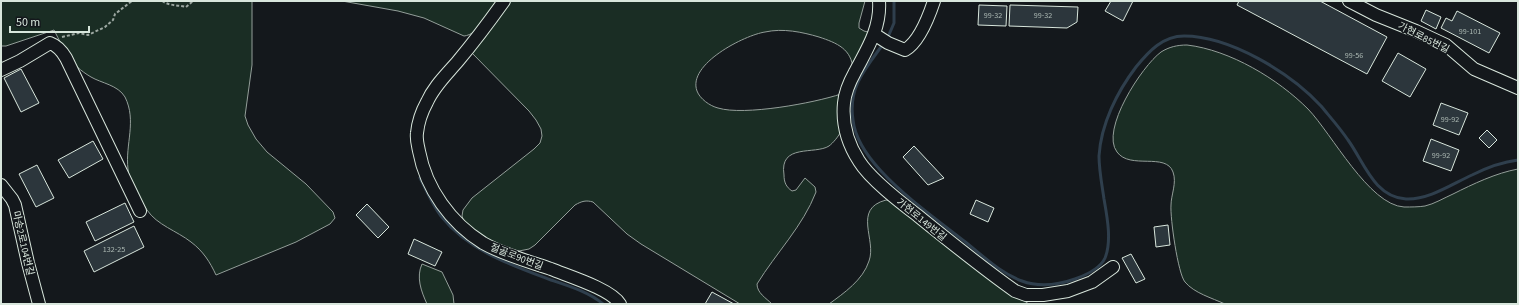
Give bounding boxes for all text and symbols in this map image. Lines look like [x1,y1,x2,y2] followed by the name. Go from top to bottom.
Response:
[10,8,89,34] scale bar
[984,10,1002,21] house number: 99-32
[1034,10,1052,21] house number: 99-32
[16,14,40,31] text: 50 m
[1395,19,1452,57] street label: 가현로85번길
[1459,26,1481,37] house number: 99-101
[1345,50,1363,61] house number: 99-56
[1441,114,1459,125] house number: 99-92
[1432,150,1450,161] house number: 99-92
[893,195,949,244] street label: 가현로149번길
[9,210,37,277] street label: 마송2로104번길
[488,240,545,273] street label: 절골로90번길
[103,244,125,255] house number: 132-25

